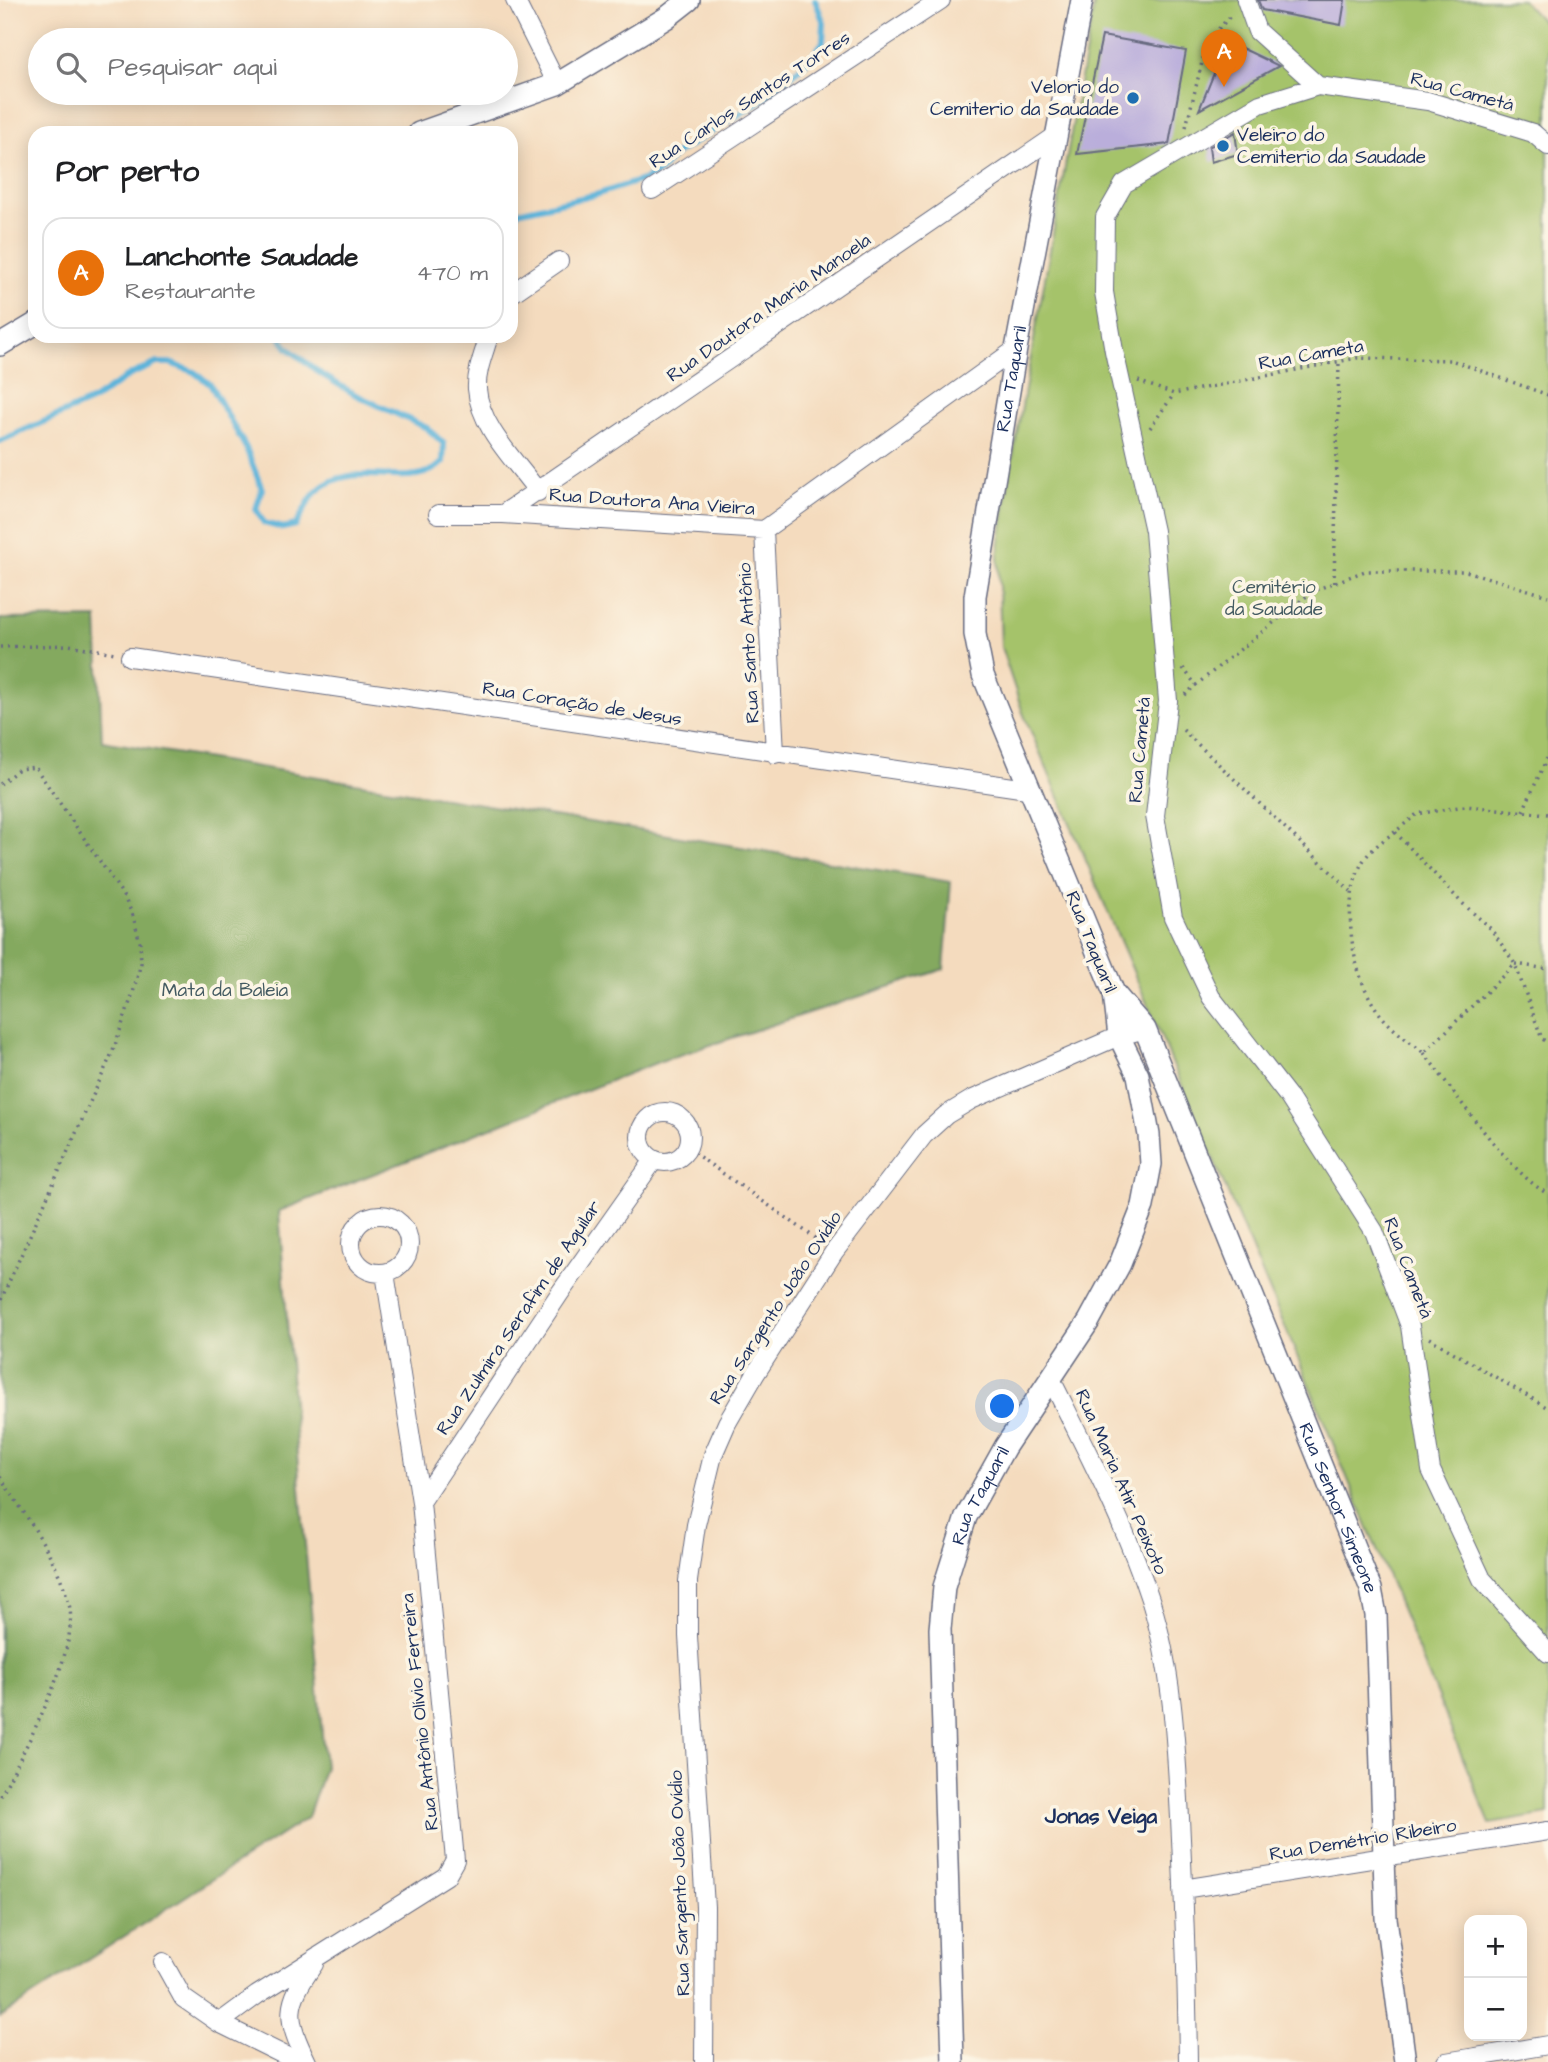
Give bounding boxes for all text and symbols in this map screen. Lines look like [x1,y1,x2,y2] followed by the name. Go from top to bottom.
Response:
[644,25,856,175] street label: Rua Carlos Santos Torres
[28,28,518,105] search box
[1201,29,1247,87] pin: A
[52,48,90,86] icon: search
[108,49,277,85] text: Pesquisar aqui
[1407,65,1517,119] street label: Rua Cametá
[930,74,1119,123] place label: Velorio do Cemiterio da Saudade
[1125,90,1141,106] marker: Velorio do Cemiterio da Saudade
[1237,122,1426,171] place label: Veleiro do Cemiterio da Saudade
[1215,138,1231,154] marker: Veleiro do Cemiterio da Saudade
[56,151,199,193] text: Por perto
[661,227,877,389] street label: Rua Doutora Maria Manoela
[125,239,358,275] text: Lanchonte Saudade
[74,257,88,289] text: A
[417,257,488,289] text: 470 m
[125,275,256,307] text: Restaurante
[989,323,1034,434] street label: Rua Taquaril
[1256,332,1366,377] street label: Rua Cameta
[548,481,756,523] street label: Rua Doutora Ana Vieira
[731,562,767,724] street label: Rua Santo Antônio
[1225,574,1323,623] park label: Cemitério da Saudade
[480,675,684,733] street label: Rua Coração de Jesus
[1122,696,1158,804] street label: Rua Cametá
[1058,887,1124,997] street label: Rua Taquaril
[162,977,289,1004] park label: Mata da Baleia
[430,1195,609,1441] street label: Rua Zulmira Serafim de Aguilar
[703,1206,850,1411] street label: Rua Sargento João Ovídio
[1376,1214,1440,1323] street label: Rua Cametá
[1068,1385,1174,1579] street label: Rua Maria Atir Peixoto
[985,1389,1019,1423] your location
[1292,1419,1385,1597] street label: Rua Senhor Simeone
[945,1441,1016,1548] street label: Rua Taquaril
[394,1592,446,1832] street label: Rua Antônio Olívio Ferreira
[663,1769,698,1996] street label: Rua Sargento João Ovídio
[1044,1802,1157,1833] district label: Jonas Veiga
[1268,1812,1459,1868] street label: Rua Demétrio Ribeiro
[1464,1915,1527,2041] map controls
[1464,1915,1527,1978] button: +
[1464,1978,1527,2041] button: −

